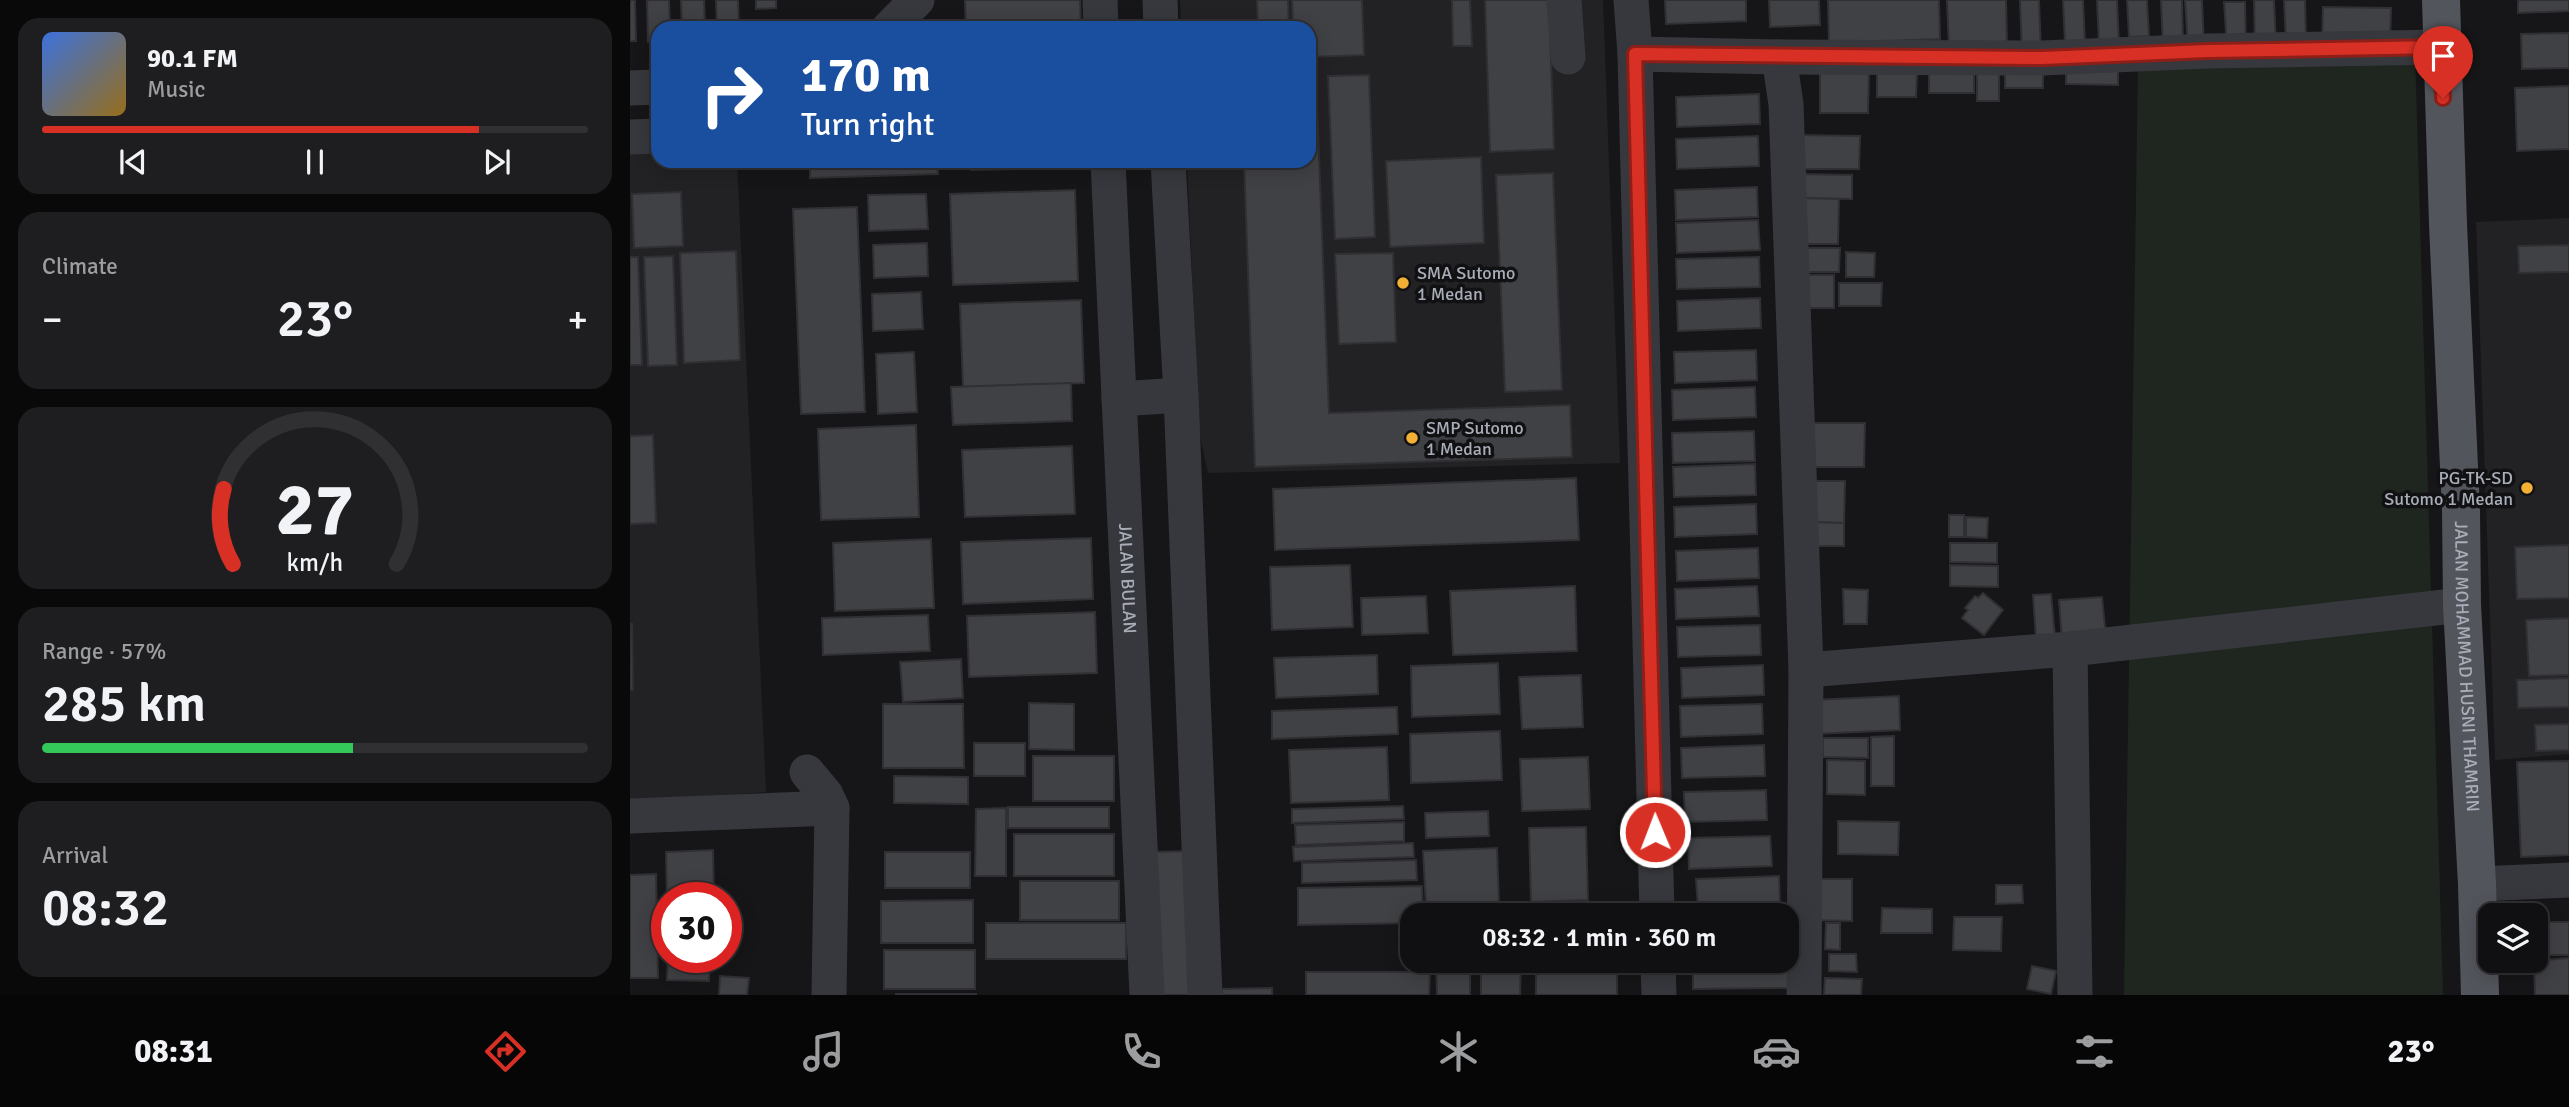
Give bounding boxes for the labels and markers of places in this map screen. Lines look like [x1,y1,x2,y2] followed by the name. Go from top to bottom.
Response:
[2413,26,2473,98] pin
[1417,262,1515,305] place label: SMA Sutomo 1 Medan
[1395,275,1411,291] marker: SMA Sutomo 1 Medan
[1426,417,1524,460] place label: SMP Sutomo 1 Medan
[1404,430,1420,446] marker: SMP Sutomo 1 Medan
[2384,467,2513,510] place label: PG-TK-SD Sutomo 1 Medan
[2519,480,2535,496] marker: PG-TK-SD Sutomo 1 Medan

